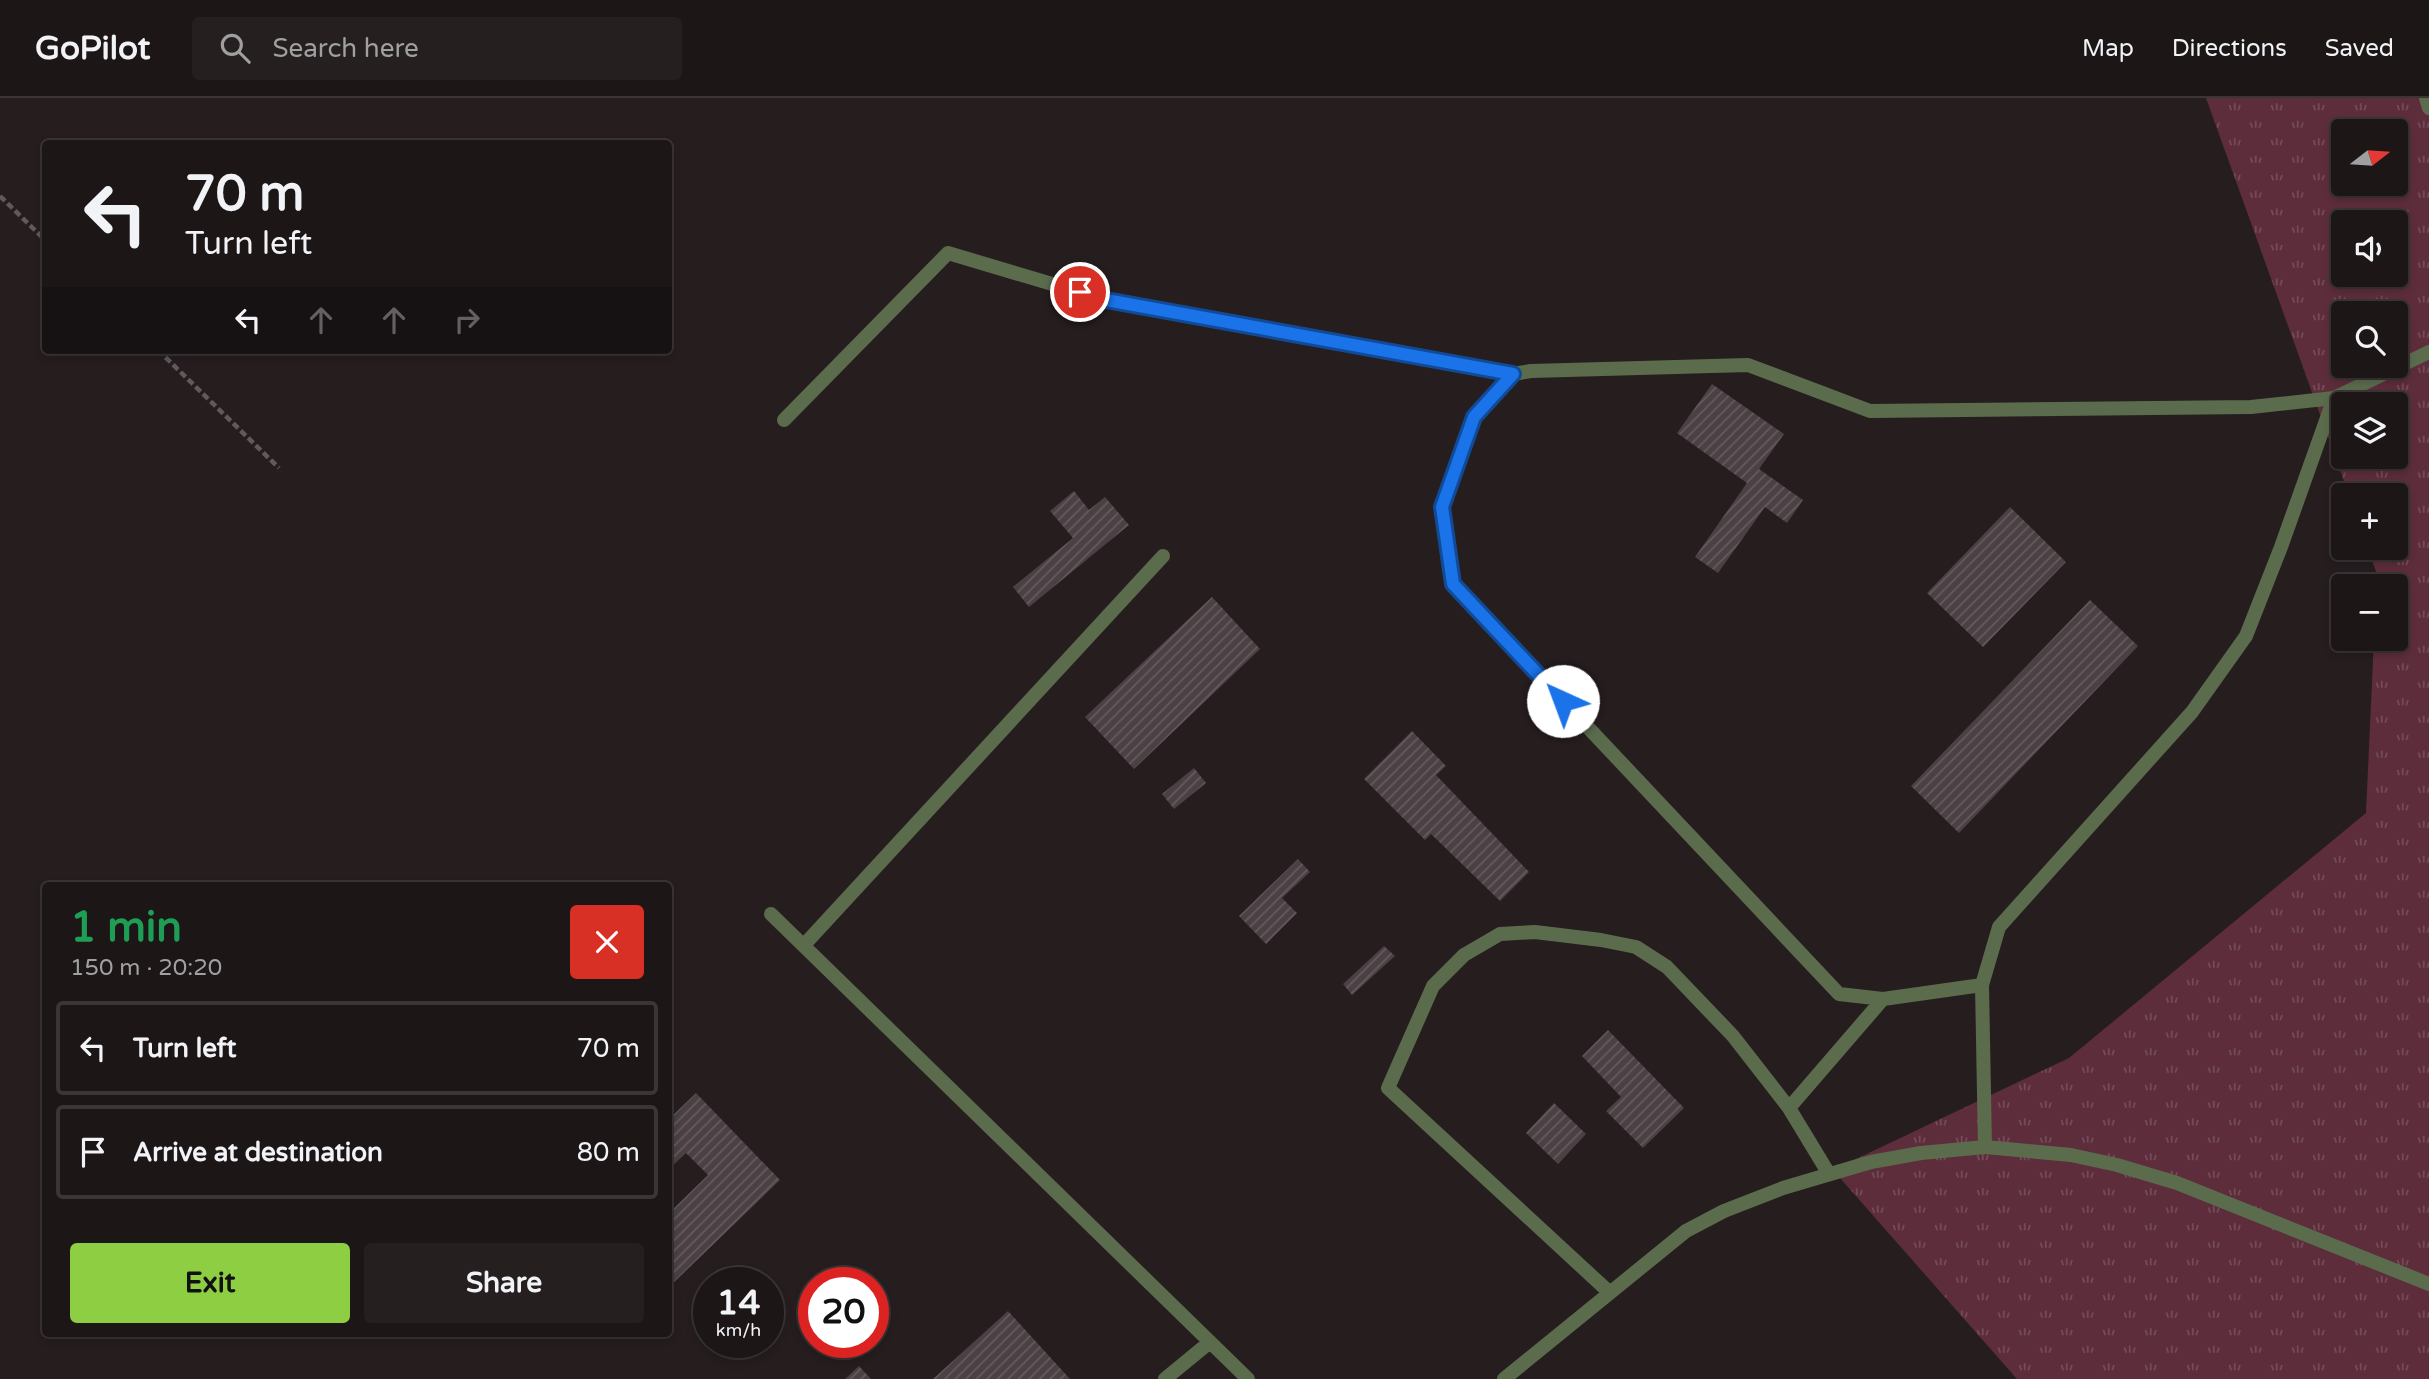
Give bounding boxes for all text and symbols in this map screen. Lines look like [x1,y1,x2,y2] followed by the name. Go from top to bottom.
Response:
[192,17,682,80] search box
[35,29,150,68] text: GoPilot
[216,29,254,67] icon: search
[272,33,419,64] text: Search here
[2082,34,2134,63] text: Map
[2172,34,2287,63] text: Directions
[2325,34,2394,63] text: Saved
[2331,119,2408,196] north arrow
[2331,119,2408,651] map controls
[185,165,304,224] text: 70 m
[70,168,161,259] icon: left
[2331,210,2408,287] button: sound
[185,225,312,263] text: Turn left
[1050,262,1110,322] pin
[1061,273,1099,311] icon: arrive
[229,301,267,339] icon: left
[302,301,340,339] icon: ahead
[375,301,413,339] icon: ahead
[448,301,486,339] icon: right
[2331,301,2408,378] button: search
[2331,392,2408,469] button: layers
[2331,483,2408,560] button: +
[2331,574,2408,651] button: −
[1526,664,1600,738] position arrow
[70,902,182,953] text: 1 min
[570,905,644,979] button: close
[70,954,222,982] text: 150 m · 20:20
[74,1029,112,1067] icon: left
[133,1033,236,1064] text: Turn left
[577,1033,640,1064] text: 70 m
[74,1133,112,1171] icon: arrive
[133,1137,383,1168] text: Arrive at destination
[577,1137,640,1168] text: 80 m
[70,1243,350,1323] button: Exit
[364,1243,644,1323] button: Share
[798,1267,889,1358] speed limit sign: 20
[717,1282,760,1324] text: 14
[716,1319,761,1341] text: km/h

